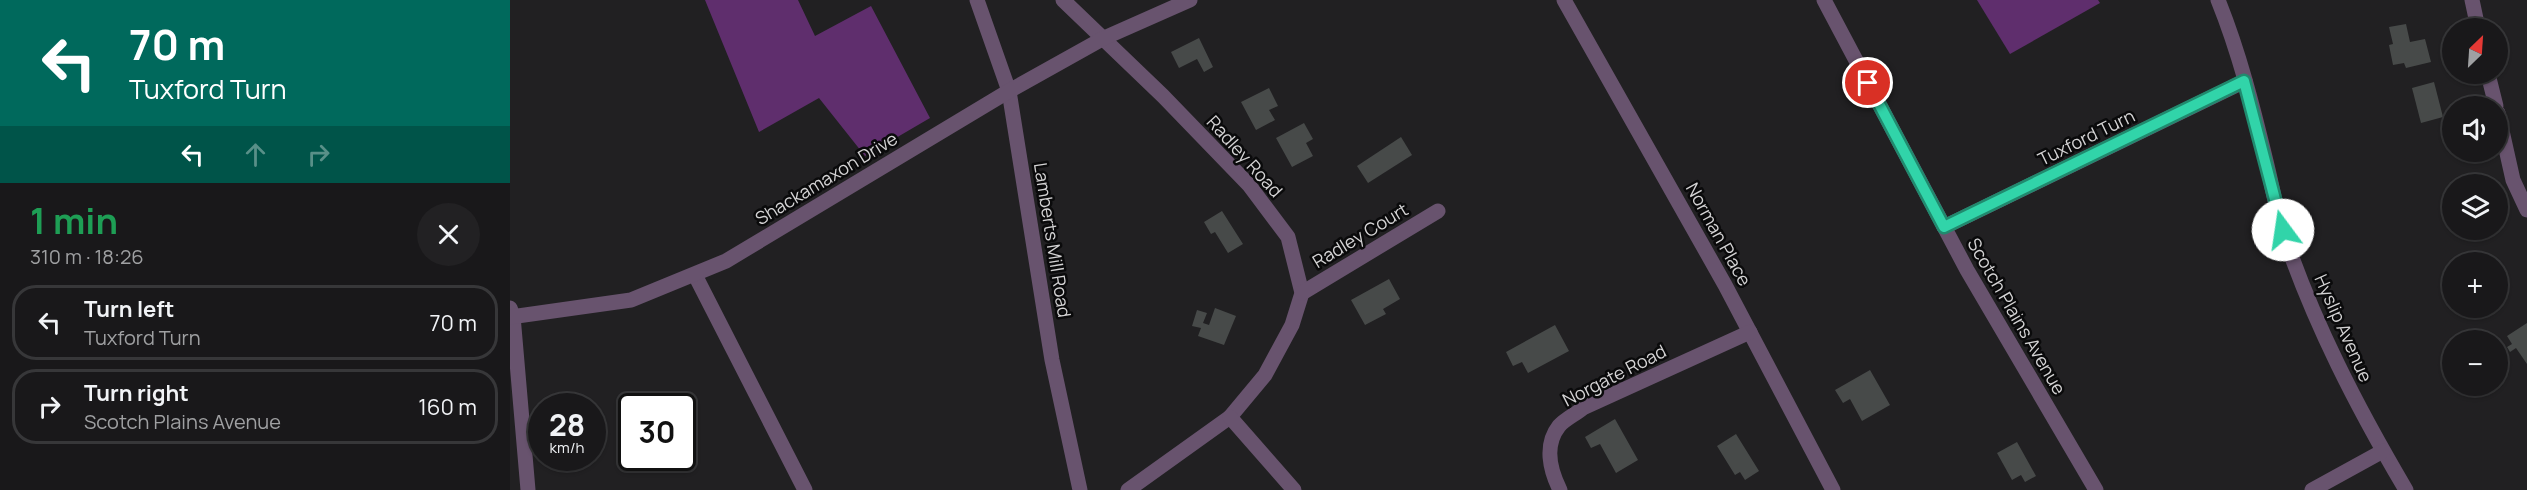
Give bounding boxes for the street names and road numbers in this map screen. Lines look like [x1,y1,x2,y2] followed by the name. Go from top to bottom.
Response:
[2034,103,2138,171] street label: Tuxford Turn
[1202,110,1288,202] street label: Radley Road
[750,126,902,230] street label: Shackamaxon Drive
[1029,161,1077,319] street label: Lamberts Mill Road
[1681,178,1757,290] street label: Norman Place
[1308,197,1412,273] street label: Radley Court
[1962,233,2072,399] street label: Scotch Plains Avenue
[2310,270,2378,386] street label: Hyslip Avenue
[1558,339,1670,411] street label: Norgate Road

